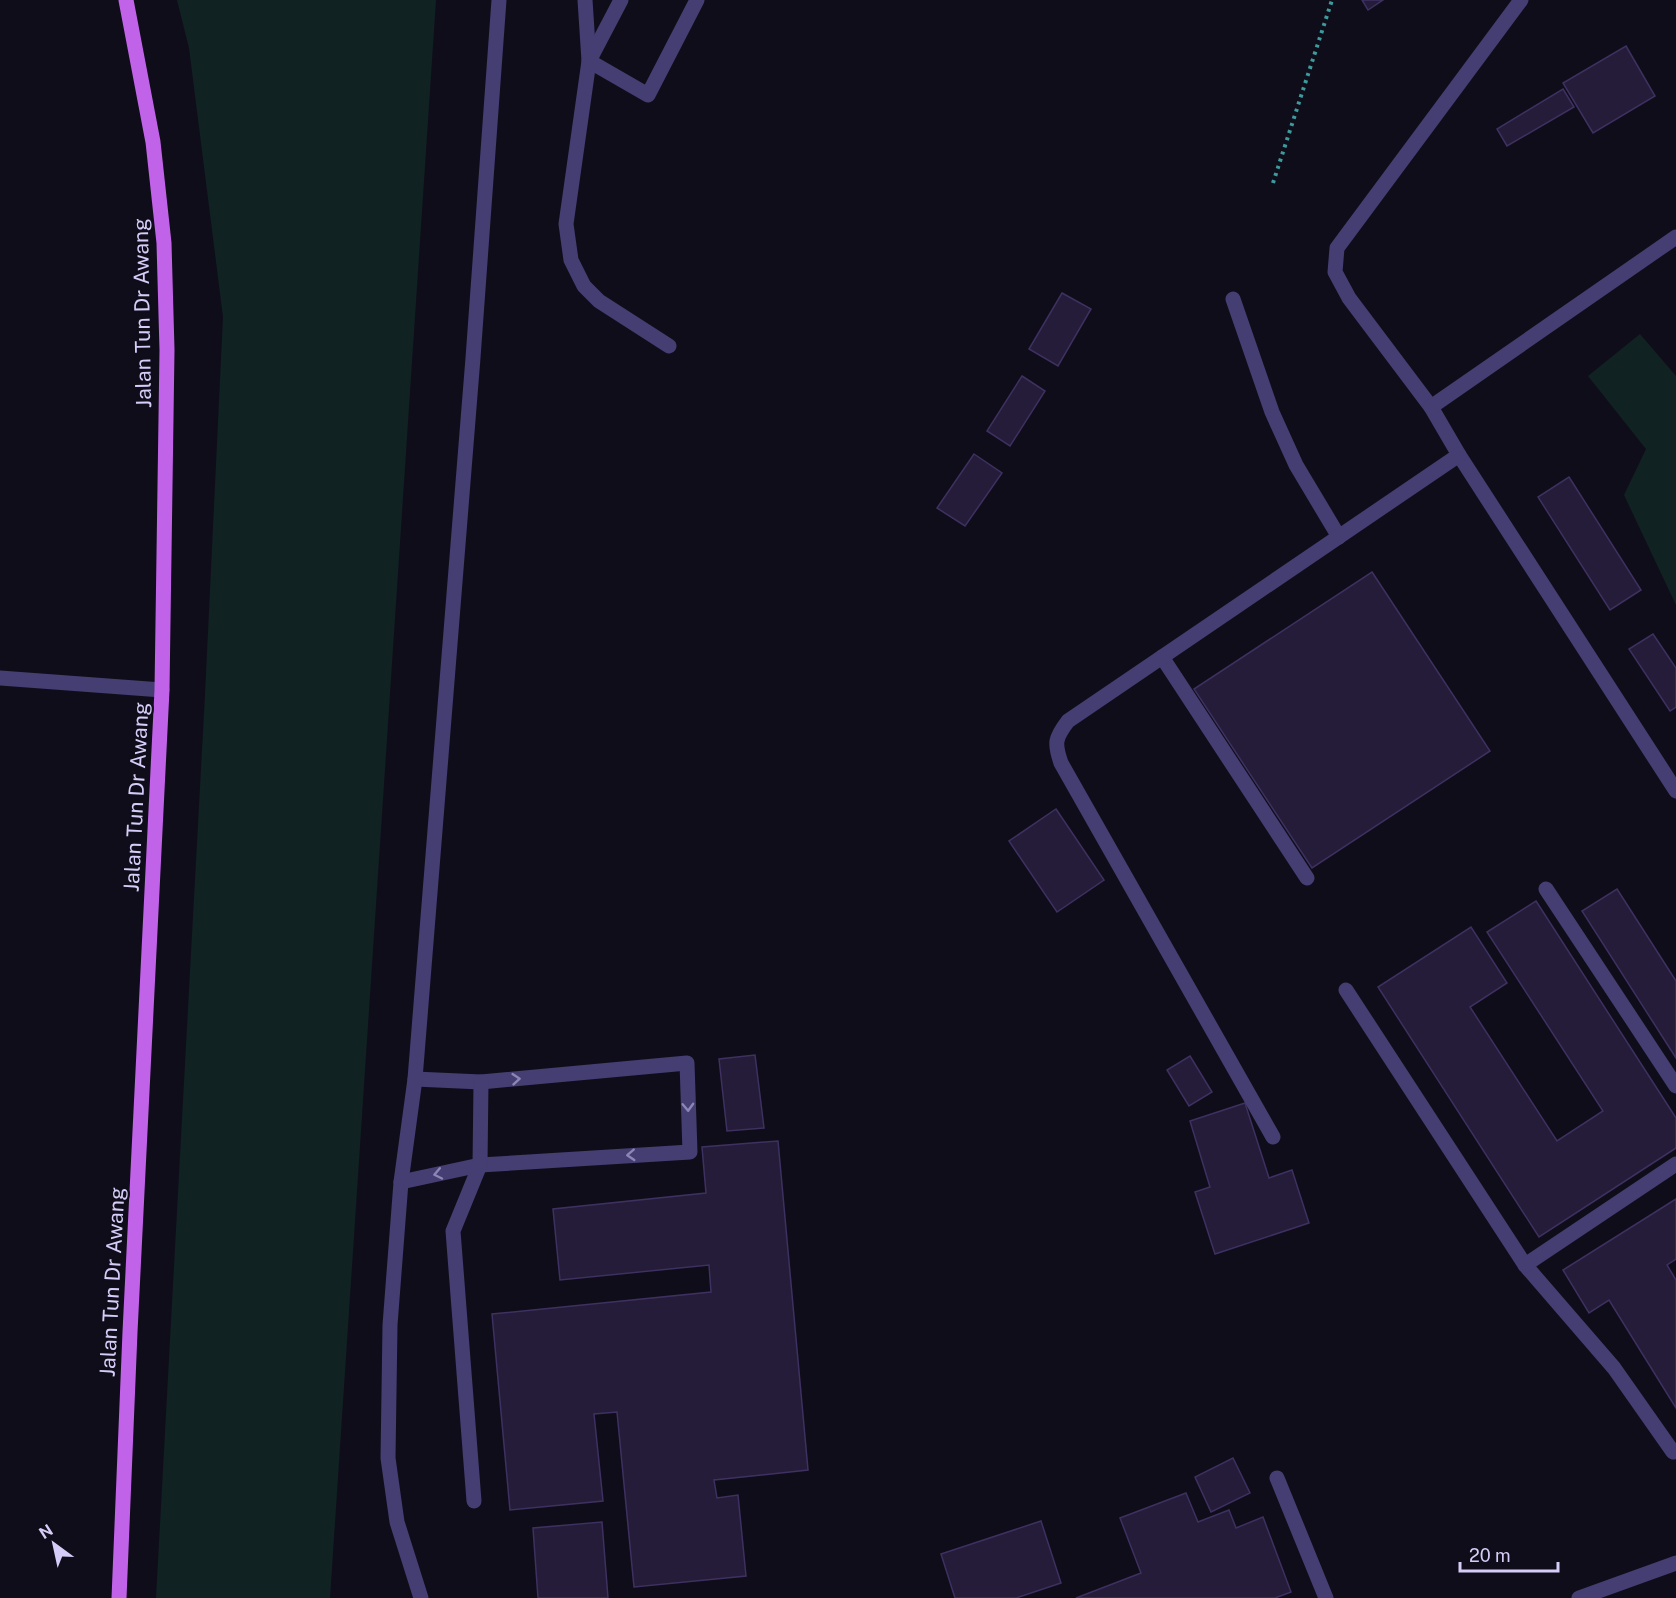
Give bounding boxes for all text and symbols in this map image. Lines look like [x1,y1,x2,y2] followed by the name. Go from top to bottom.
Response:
[128,218,156,408] street label: Jalan Tun Dr Awang
[119,701,153,893] street label: Jalan Tun Dr Awang
[511,1073,520,1086] one-way arrow
[682,1103,695,1112] one-way arrow
[627,1149,636,1162] one-way arrow
[433,1167,443,1180] one-way arrow
[95,1186,129,1378] street label: Jalan Tun Dr Awang
[24,1514,84,1574] north arrow
[36,1520,57,1543] text: N
[1460,1535,1558,1573] scale bar
[1469,1545,1511,1566] text: 20 m

